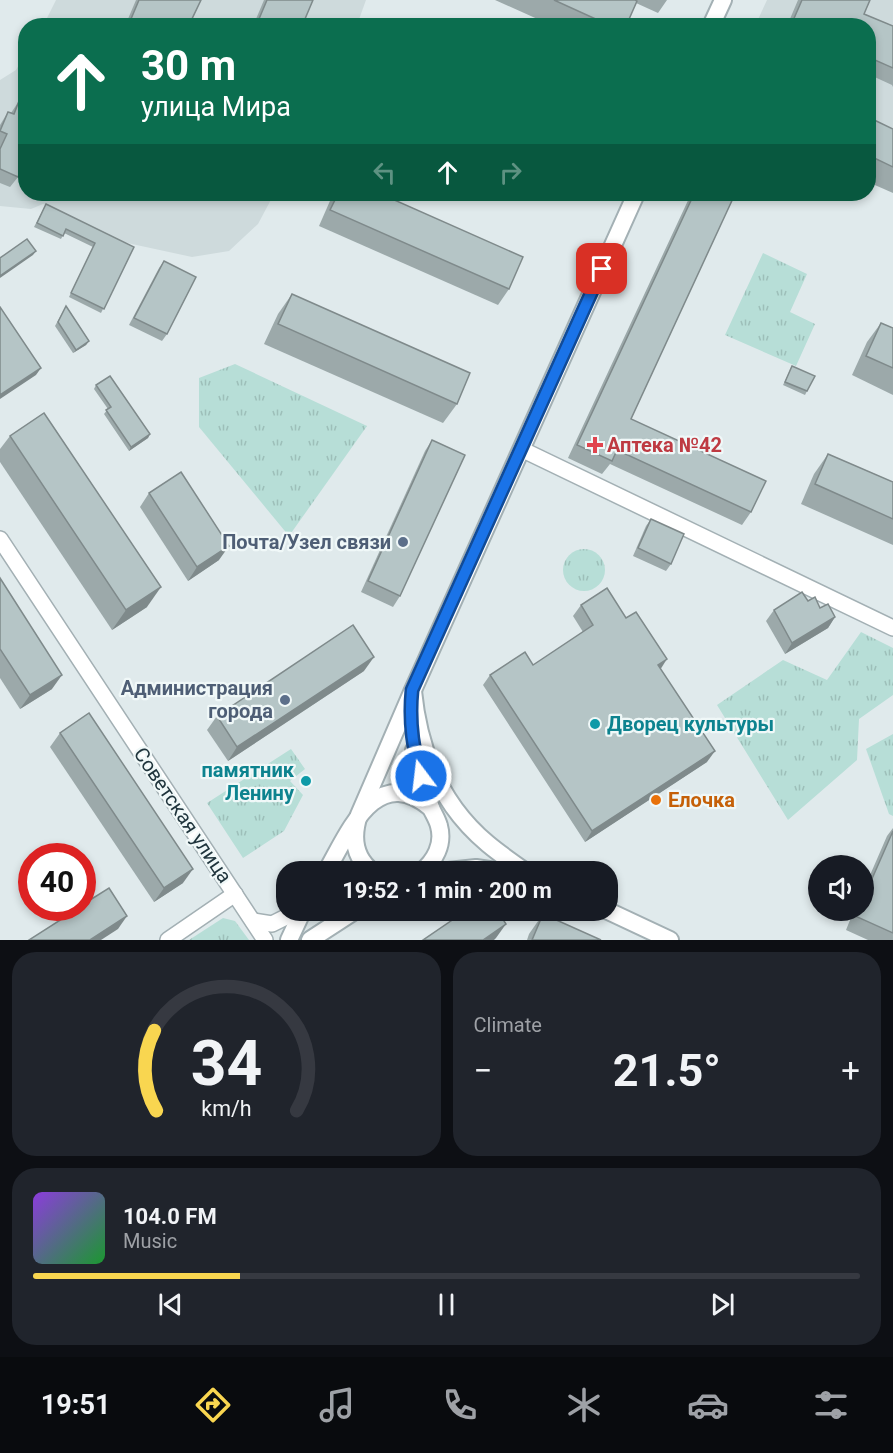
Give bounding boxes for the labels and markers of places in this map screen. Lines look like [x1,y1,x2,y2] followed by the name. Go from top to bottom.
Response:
[576,243,627,294] pin
[607,433,722,457] place label: Аптека №42
[588,438,602,452] marker: Аптека №42
[222,530,391,554] place label: Почта/Узел связи
[396,535,410,549] marker: Почта/Узел связи
[121,676,273,723] place label: Администрация города
[278,693,292,707] marker: Администрация города
[607,712,774,736] place label: Дворец культуры
[588,717,602,731] marker: Дворец культуры
[201,758,295,805] place label: памятник Ленину
[299,774,313,788] marker: памятник Ленину
[668,788,735,812] place label: Елочка
[649,793,663,807] marker: Елочка

